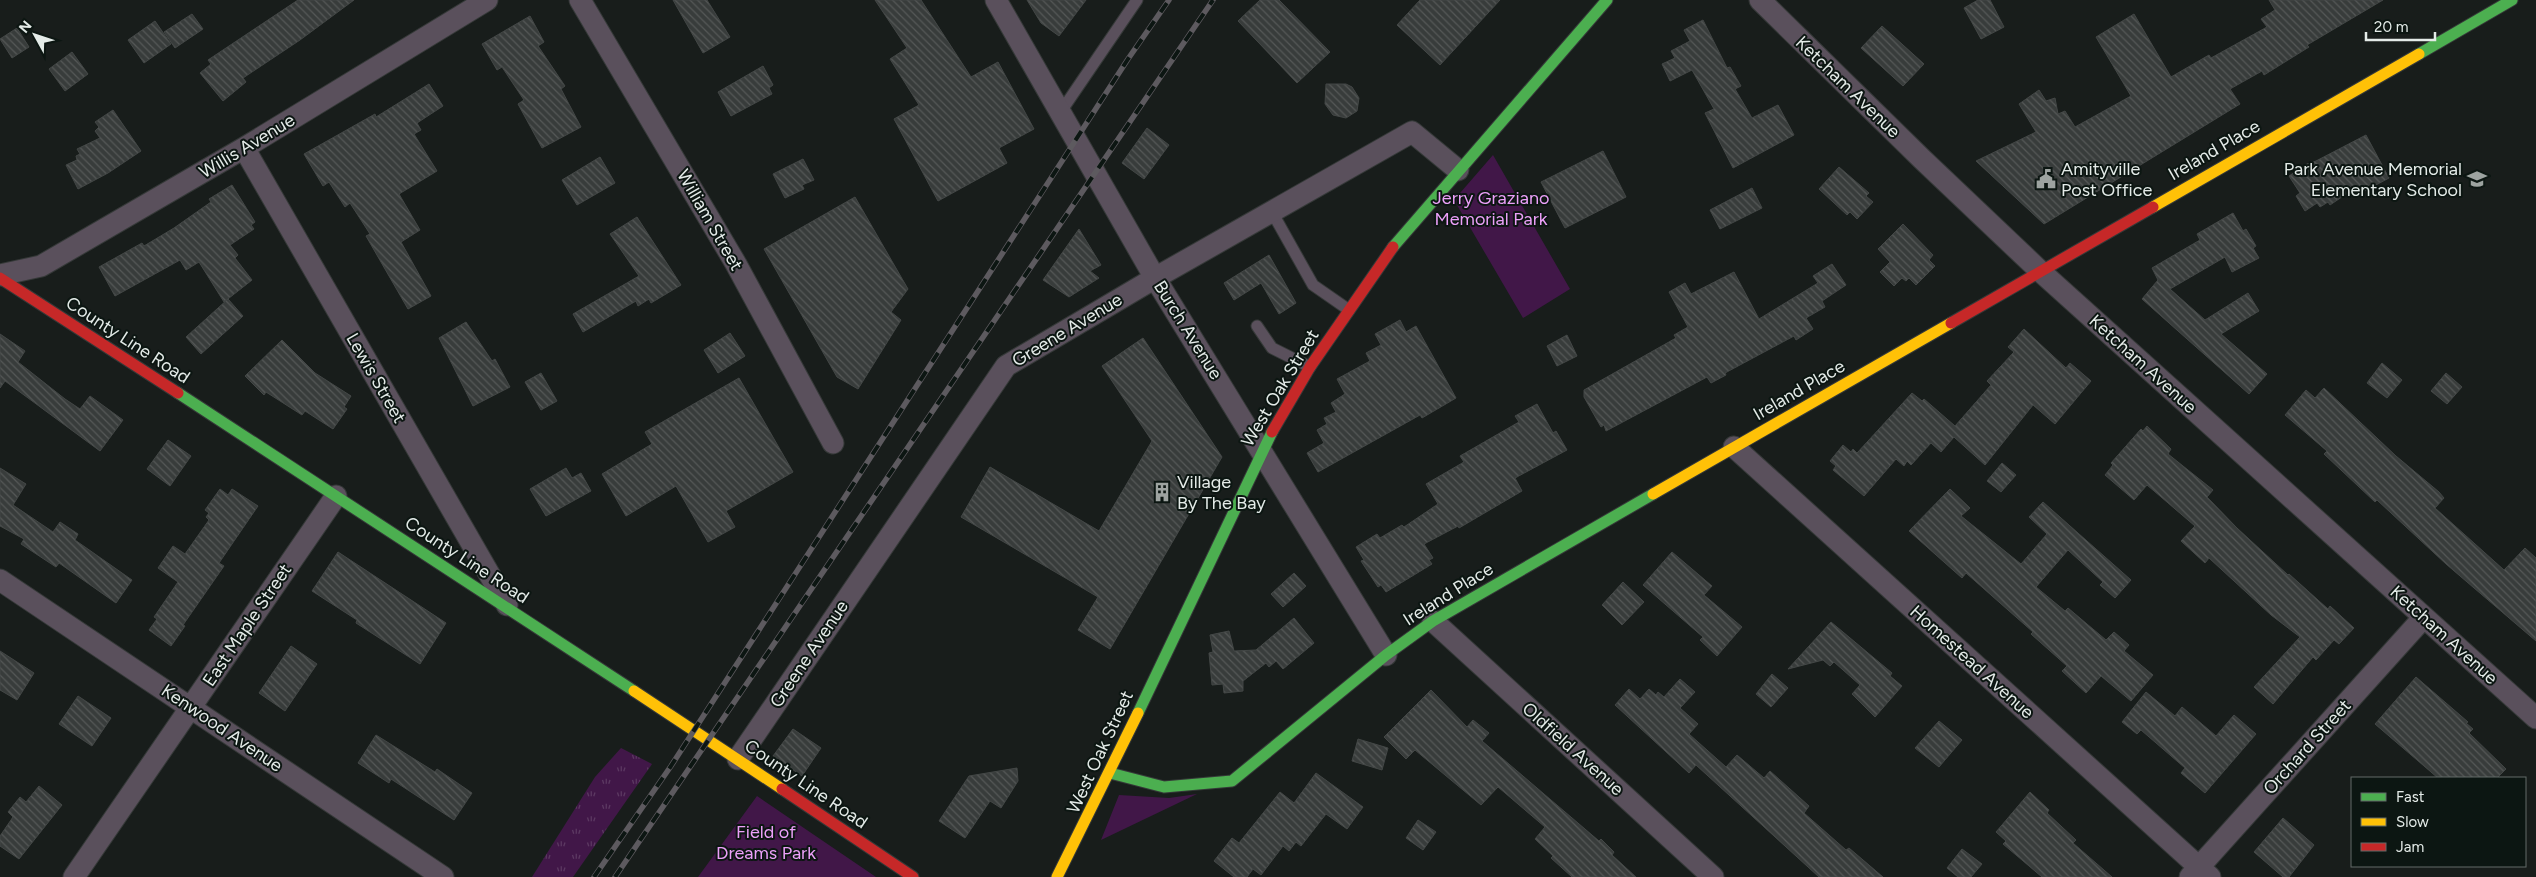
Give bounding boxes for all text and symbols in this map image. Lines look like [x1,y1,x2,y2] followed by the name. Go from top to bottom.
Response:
[10,10,60,60] north arrow
[2366,10,2435,42] scale bar
[15,17,35,37] text: N
[2374,18,2408,36] text: 20 m
[1791,31,1905,143] street label: Ketcham Avenue
[195,109,299,183] street label: Willis Avenue
[2164,115,2264,185] street label: Ireland Place
[2061,158,2152,201] place label: Amityville Post Office
[2284,158,2462,201] place label: Park Avenue Memorial Elementary School
[672,166,748,275] street label: William Street
[2035,168,2057,190] public building icon: Amityville Post Office
[2466,168,2488,190] school or university icon: Park Avenue Memorial Elementary School
[1433,187,1549,230] park label: Jerry Graziano Memorial Park
[1149,277,1227,384] street label: Burch Avenue
[1008,288,1126,372] street label: Greene Avenue
[62,292,194,388] street label: County Line Road
[2085,310,2201,418] street label: Ketcham Avenue
[1236,325,1324,451] street label: West Oak Street
[341,329,411,427] street label: Lewis Street
[1749,355,1849,425] street label: Ireland Place
[1177,471,1266,514] place label: Village By The Bay
[1151,481,1173,503] building icon: Village By The Bay
[401,512,533,608] street label: County Line Road
[1399,558,1497,630] street label: Ireland Place
[198,559,296,690] street label: East Maple Street
[2386,581,2502,689] street label: Ketcham Avenue
[765,596,853,712] street label: Greene Avenue
[1906,601,2039,724] street label: Homestead Avenue
[157,679,287,777] street label: Kenwood Avenue
[1062,687,1138,817] street label: West Oak Street
[2259,695,2356,799] street label: Orchard Street
[1518,698,1628,800] street label: Oldfield Avenue
[740,735,872,833] street label: County Line Road
[2351,777,2526,867] legend
[2396,788,2425,806] text: Fast
[2396,813,2429,831] text: Slow
[716,821,816,864] park label: Field of Dreams Park
[2396,838,2424,856] text: Jam

